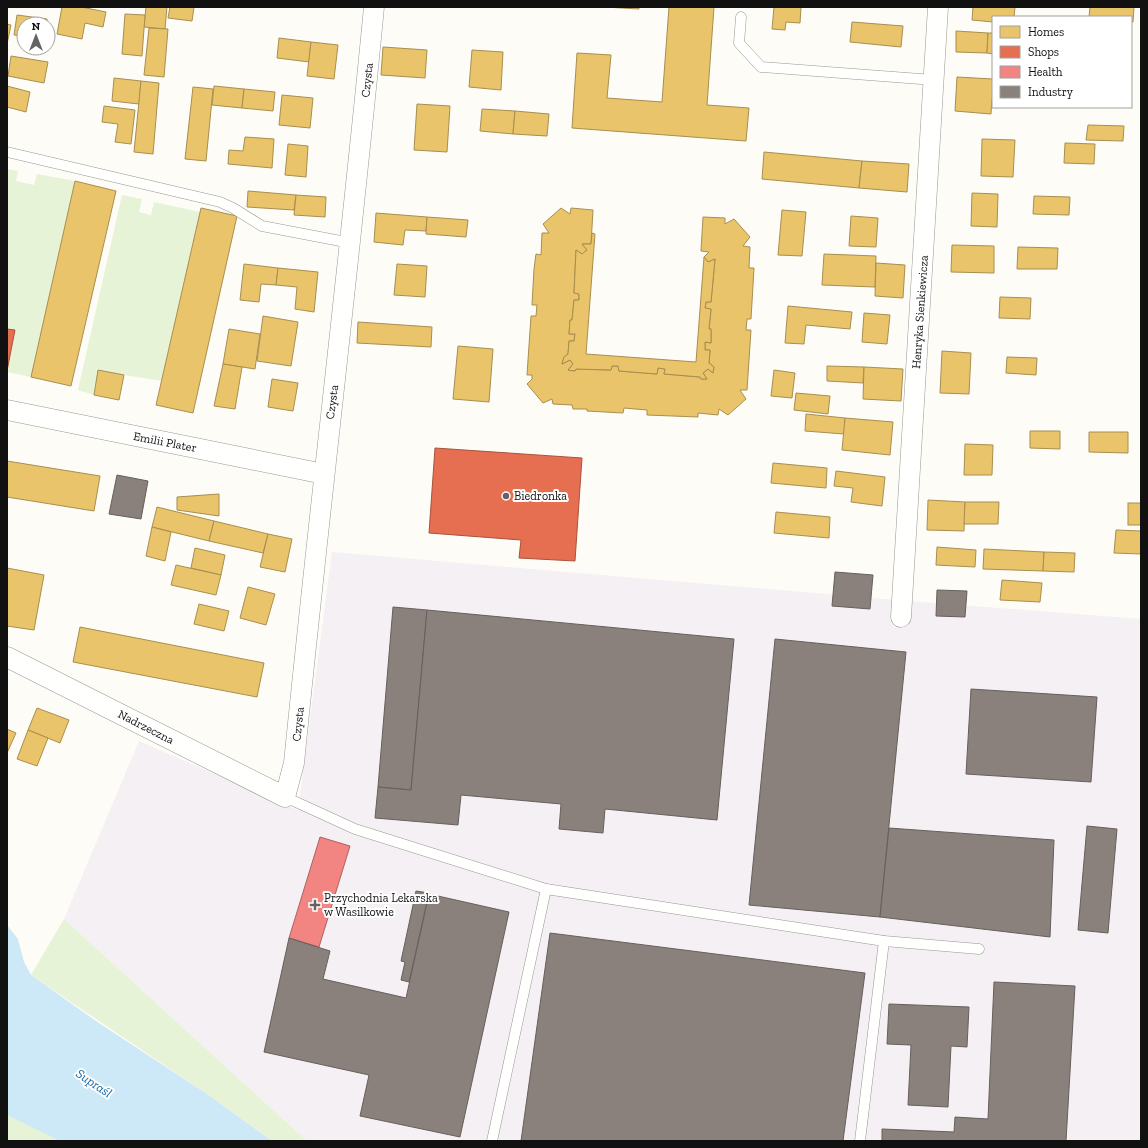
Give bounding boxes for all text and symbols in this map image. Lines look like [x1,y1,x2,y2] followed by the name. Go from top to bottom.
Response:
[16,16,56,56] north arrow
[992,16,1132,108] legend
[32,20,41,33] text: N
[1028,25,1064,39] text: Homes
[1028,45,1059,59] text: Shops
[358,62,376,98] street label: Czysta
[1028,65,1063,79] text: Health
[1028,85,1074,99] text: Industry
[909,254,931,369] street label: Henryka Sienkiewicza
[323,384,341,420] street label: Czysta
[132,429,198,455] street label: Emilii Plater
[514,489,567,503] place label: Biedronka
[501,491,511,501] marker: Biedronka
[289,706,307,742] street label: Czysta
[116,707,177,747] street label: Nadrzeczna
[324,891,438,919] place label: Przychodnia Lekarska w Wasilkowie
[309,899,321,911] marker: Przychodnia Lekarska w Wasilkowie
[73,1066,115,1100] water label: Supraśl

